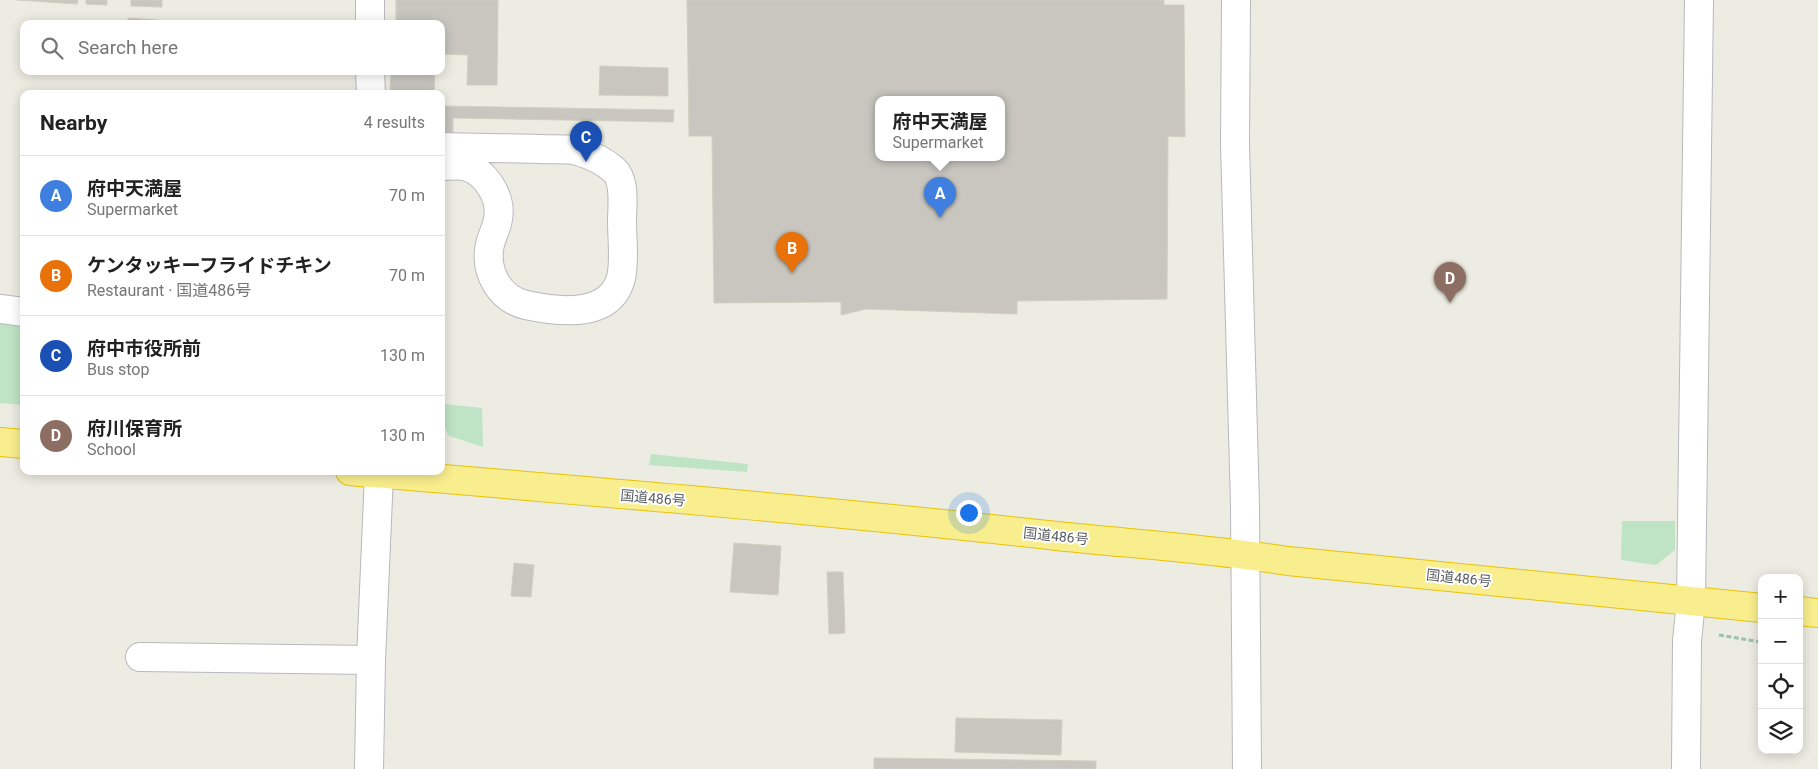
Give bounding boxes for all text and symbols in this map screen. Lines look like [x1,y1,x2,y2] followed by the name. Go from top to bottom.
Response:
[20,20,445,75] search box
[38,34,66,62] icon: search
[78,36,178,59] text: Search here
[875,96,1005,161] popup
[892,110,988,133] text: 府中天満屋
[40,111,107,135] text: Nearby
[364,113,425,132] text: 4 results
[570,121,602,162] pin: C
[892,133,984,152] text: Supermarket
[87,177,182,200] text: 府中天満屋
[924,177,956,218] pin: A
[51,186,61,205] text: A
[389,186,425,205] text: 70 m
[87,200,178,219] text: Supermarket
[776,232,808,273] pin: B
[87,254,332,277] text: ケンタッキーフライドチキン
[1434,262,1466,303] pin: D
[51,266,61,285] text: B
[389,266,425,285] text: 70 m
[87,281,251,300] text: Restaurant · 国道486号
[87,337,201,360] text: 府中市役所前
[51,346,61,365] text: C
[380,346,425,365] text: 130 m
[87,360,149,379] text: Bus stop
[87,417,182,440] text: 府川保育所
[51,426,61,445] text: D
[380,426,425,445] text: 130 m
[87,440,136,459] text: School
[620,487,686,509] street label: 国道486号
[956,500,982,526] your location
[1023,525,1089,547] street label: 国道486号
[1426,567,1492,589] street label: 国道486号
[1758,574,1803,754] map controls
[1758,574,1803,619] button: +
[1758,619,1803,664] button: −
[1758,664,1803,709] button: locate
[1758,709,1803,754] button: layers

